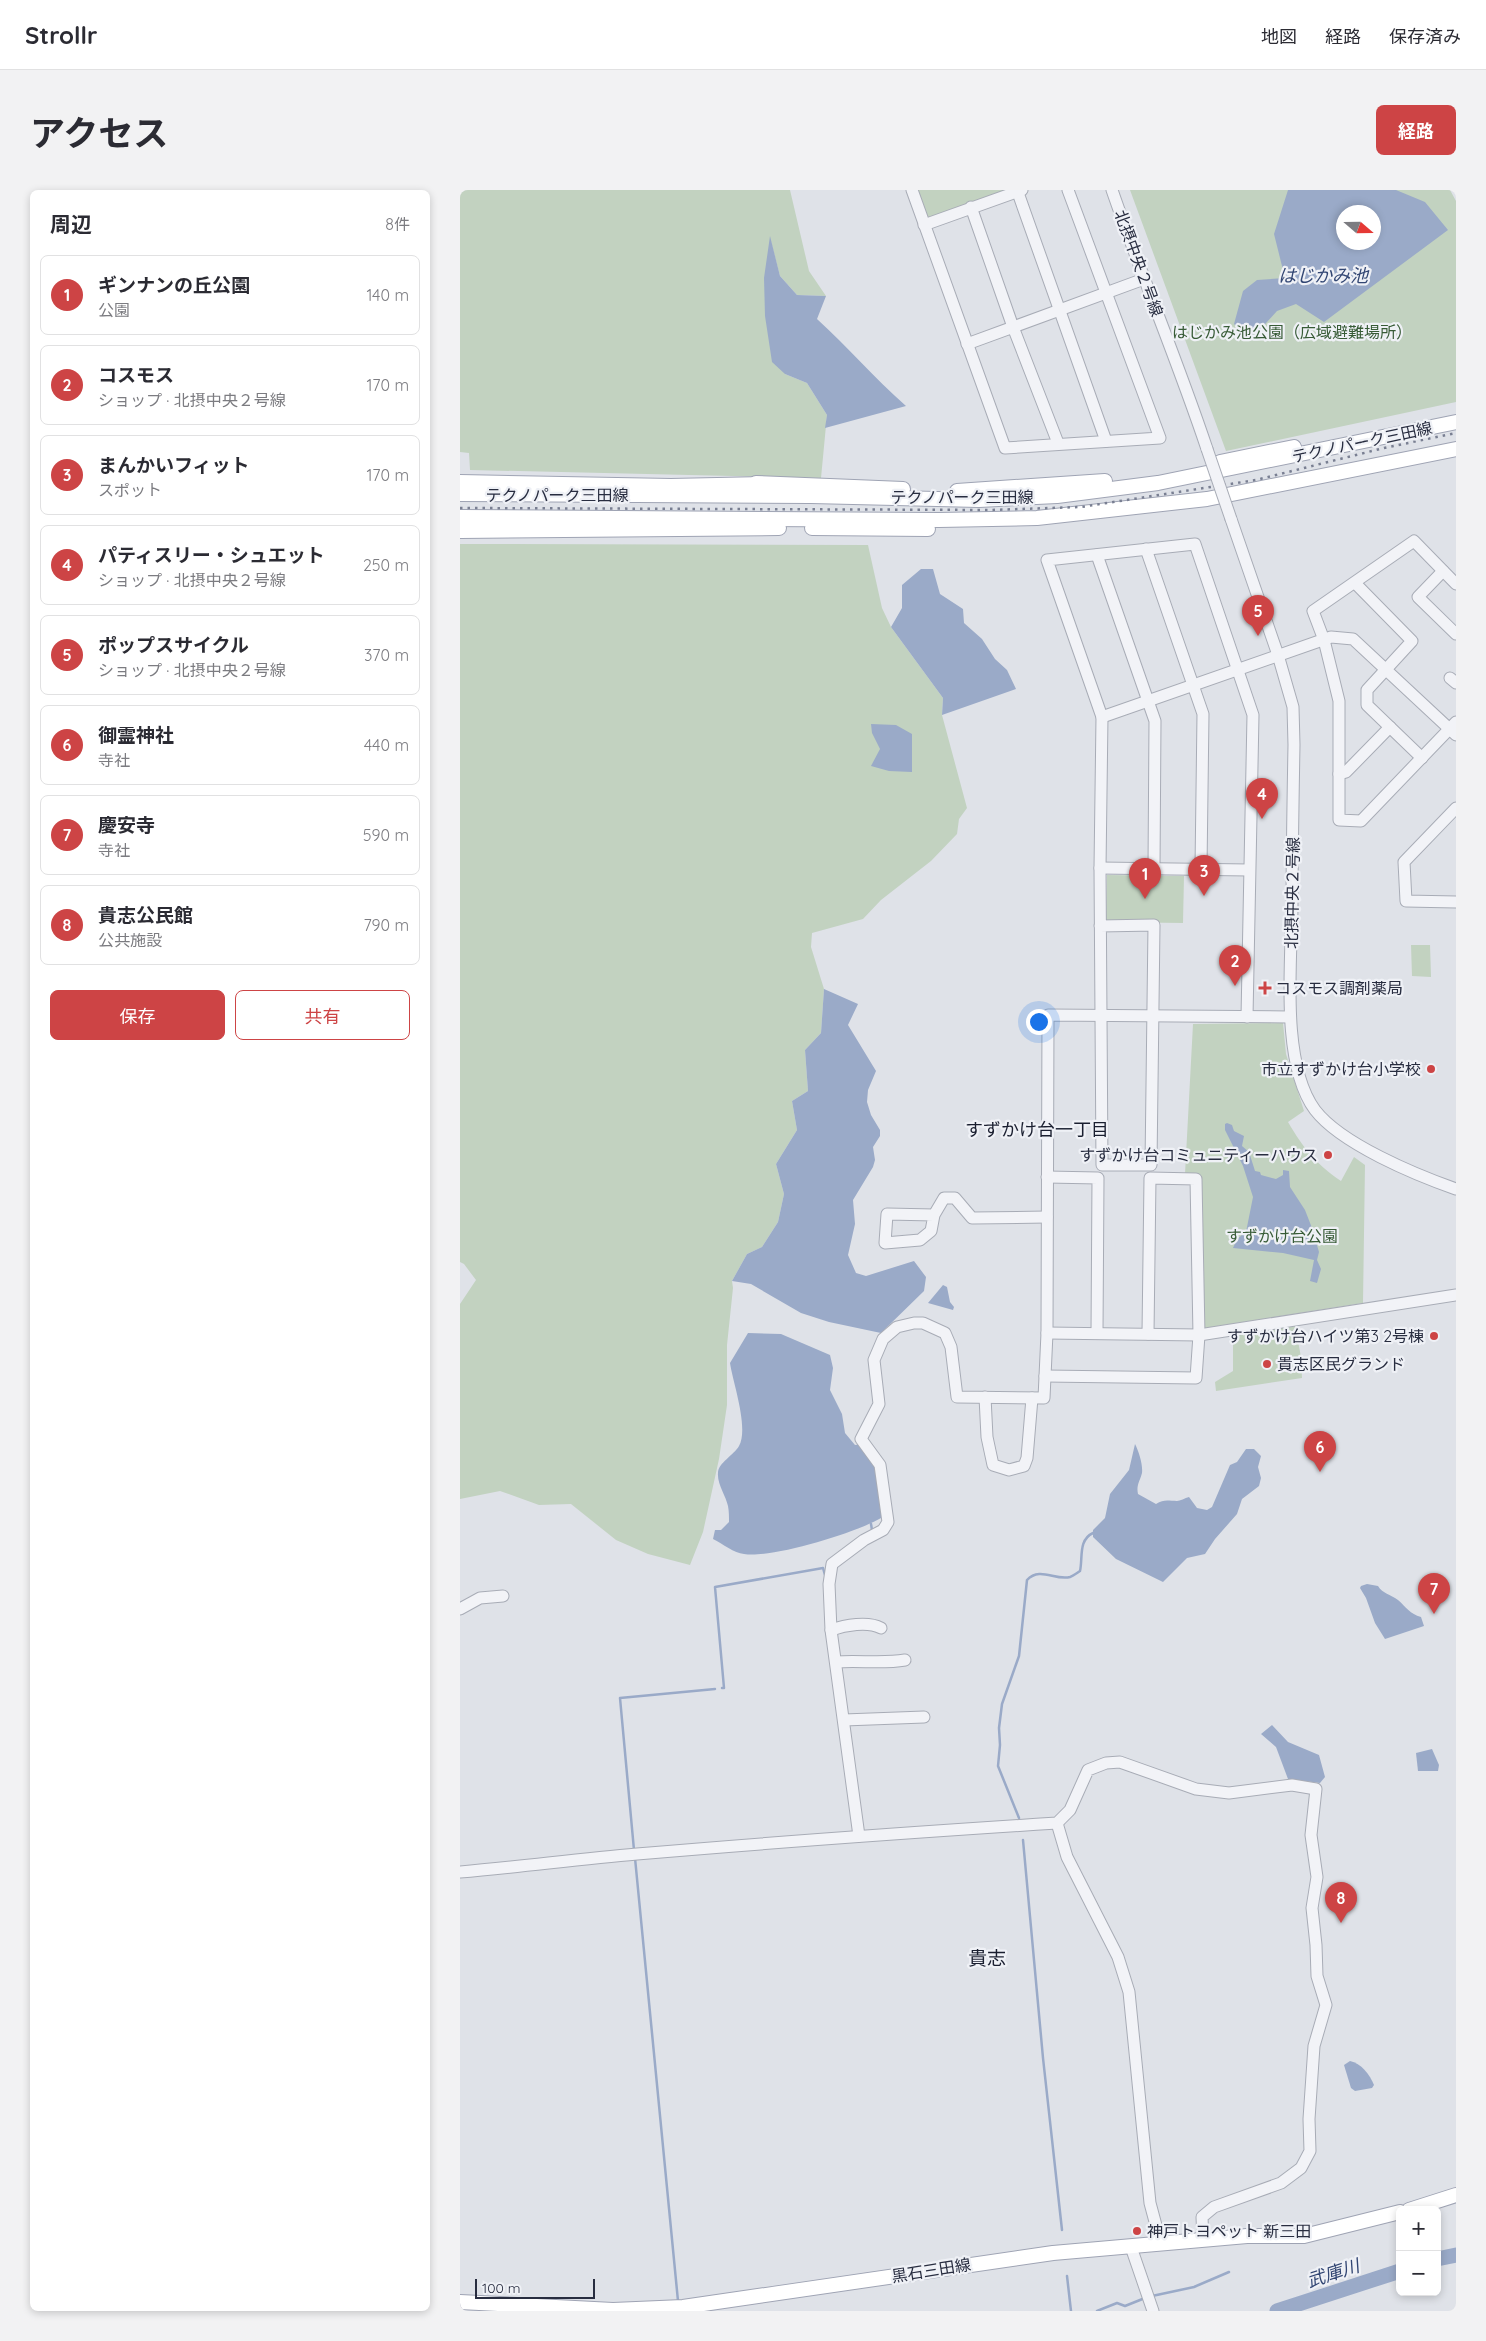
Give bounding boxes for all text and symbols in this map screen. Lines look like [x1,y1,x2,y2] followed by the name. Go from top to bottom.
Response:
[25,20,97,50] text: Strollr
[1261,25,1297,48] text: 地図
[1325,25,1361,48] text: 経路
[1389,25,1461,48] text: 保存済み
[1376,105,1456,155] button: 経路
[30,111,168,155] text: アクセス
[1336,205,1381,250] north arrow
[1110,207,1168,319] street label: 北摂中央２号線
[50,211,92,237] text: 周辺
[385,214,410,234] text: 8件
[1278,264,1370,287] water label: はじかみ池
[98,273,250,297] text: ギンナンの丘公園
[64,285,70,305] text: 1
[366,285,409,305] text: 140 m
[98,300,130,320] text: 公園
[1172,322,1412,342] park label: はじかみ池公園（広域避難場所）
[98,363,174,387] text: コスモス
[62,375,72,395] text: 2
[366,375,409,395] text: 170 m
[98,390,286,410] text: ショップ · 北摂中央２号線
[1290,417,1434,467] street label: テクノパーク三田線
[98,453,250,477] text: まんかいフィット
[63,465,71,485] text: 3
[366,465,409,485] text: 170 m
[98,480,162,500] text: スポット
[485,485,629,505] street label: テクノパーク三田線
[890,487,1034,507] street label: テクノパーク三田線
[98,543,325,567] text: パティスリー・シュエット
[62,555,72,575] text: 4
[363,555,409,575] text: 250 m
[98,570,286,590] text: ショップ · 北摂中央２号線
[1242,595,1274,636] pin: 5
[98,633,249,657] text: ポップスサイクル
[62,645,72,665] text: 5
[364,645,409,665] text: 370 m
[98,660,286,680] text: ショップ · 北摂中央２号線
[98,723,174,747] text: 御霊神社
[63,735,71,755] text: 6
[364,735,409,755] text: 440 m
[98,750,130,770] text: 寺社
[1246,778,1278,819] pin: 4
[98,813,155,837] text: 慶安寺
[63,825,71,845] text: 7
[363,825,409,845] text: 590 m
[1281,837,1303,949] street label: 北摂中央２号線
[98,840,130,860] text: 寺社
[1188,855,1220,896] pin: 3
[1129,858,1161,899] pin: 1
[98,903,193,927] text: 貴志公民館
[63,915,71,935] text: 8
[363,915,409,935] text: 790 m
[98,930,162,950] text: 公共施設
[1219,945,1251,986] pin: 2
[1275,978,1403,998] place label: コスモス調剤薬局
[1259,982,1271,994] marker: コスモス調剤薬局
[50,990,225,1040] button: 保存
[235,990,410,1040] button: 共有
[1026,1009,1052,1035] your location
[1261,1059,1421,1079] place label: 市立すずかけ台小学校
[1425,1063,1437,1075] marker: 市立すずかけ台小学校
[965,1118,1109,1141] district label: すずかけ台一丁目
[1079,1145,1318,1165] place label: すずかけ台コミュニティーハウス
[1322,1149,1334,1161] marker: すずかけ台コミュニティーハウス
[1226,1226,1338,1246] park label: すずかけ台公園
[1227,1326,1424,1346] place label: すずかけ台ハイツ第3 2号棟
[1428,1330,1440,1342] marker: すずかけ台ハイツ第3 2号棟
[1277,1354,1405,1374] place label: 貴志区民グランド
[1261,1358,1273,1370] marker: 貴志区民グランド
[1304,1431,1336,1472] pin: 6
[1418,1573,1450,1614] pin: 7
[1325,1882,1357,1923] pin: 8
[968,1946,1006,1970] district label: 貴志
[1396,2206,1441,2296] map controls
[1396,2206,1441,2251] button: +
[1147,2221,1311,2241] place label: 神戸トヨペット 新三田
[1131,2225,1143,2237] marker: 神戸トヨペット 新三田
[1396,2251,1441,2296] button: −
[1304,2253,1364,2292] water label: 武庫川
[890,2254,972,2286] street label: 黒石三田線
[475,2276,595,2299] scale bar
[482,2279,520,2297] text: 100 m

